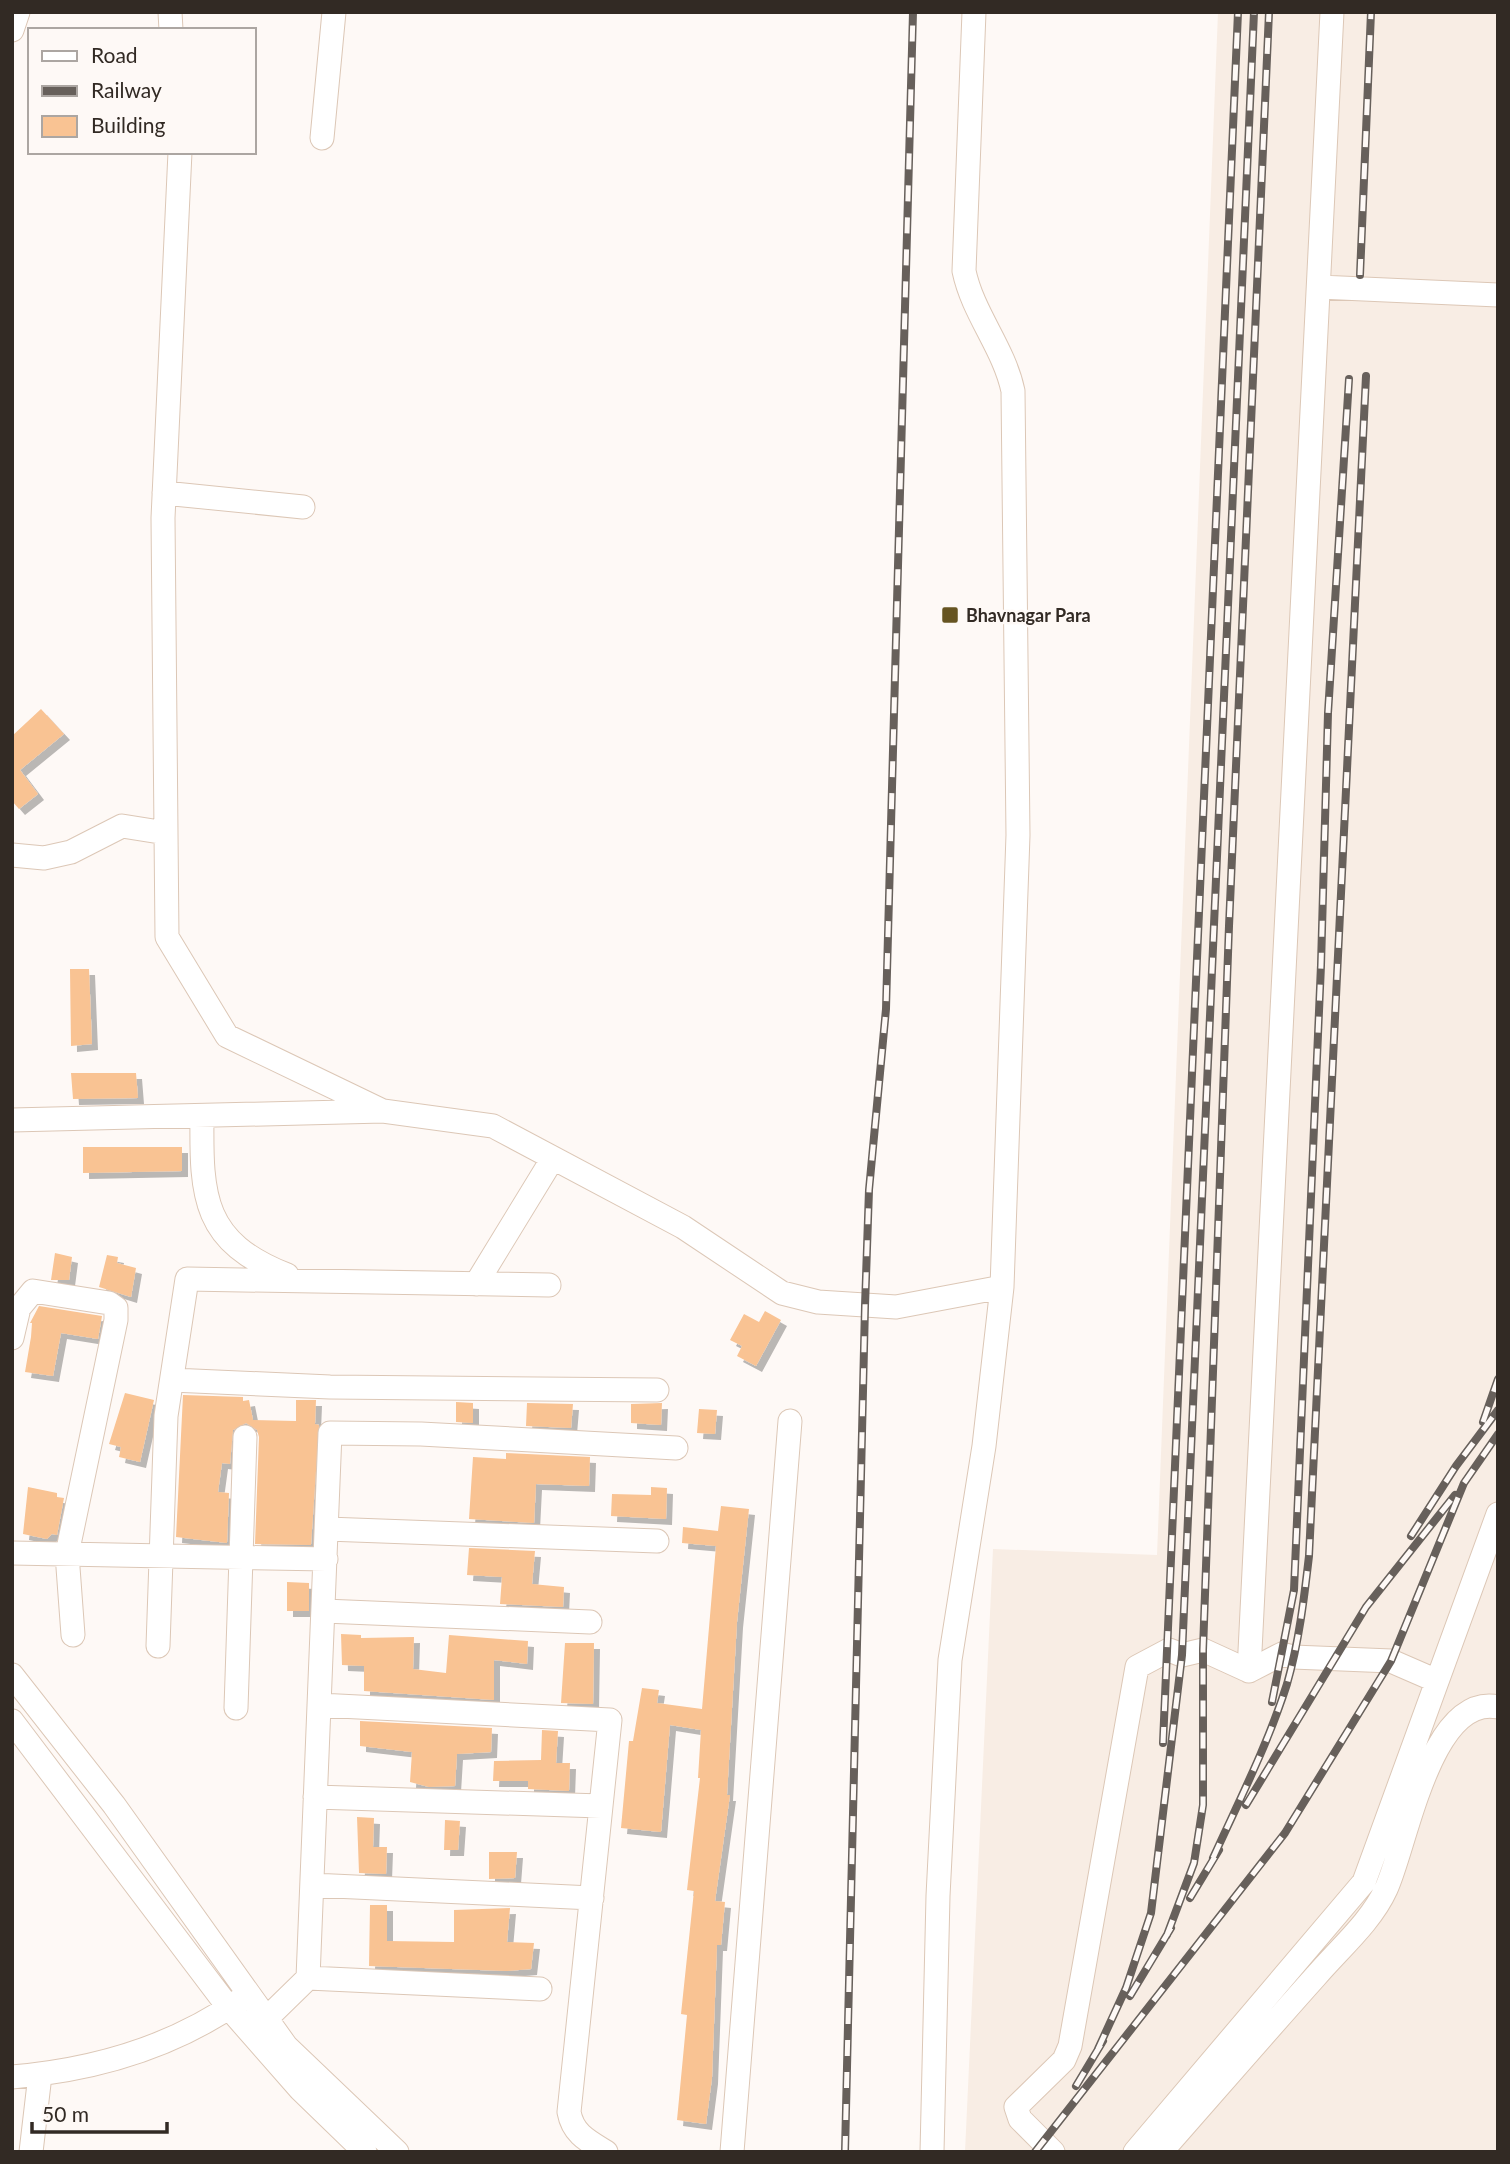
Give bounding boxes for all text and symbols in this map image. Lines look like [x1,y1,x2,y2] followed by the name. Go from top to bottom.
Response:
[28,28,256,154] legend
[91,42,138,67] text: Road
[91,77,162,102] text: Railway
[91,112,166,137] text: Building
[966,604,1091,626] place label: Bhavnagar Para
[940,605,960,625] marker: Bhavnagar Para
[32,2090,166,2134] scale bar
[42,2101,89,2126] text: 50 m

